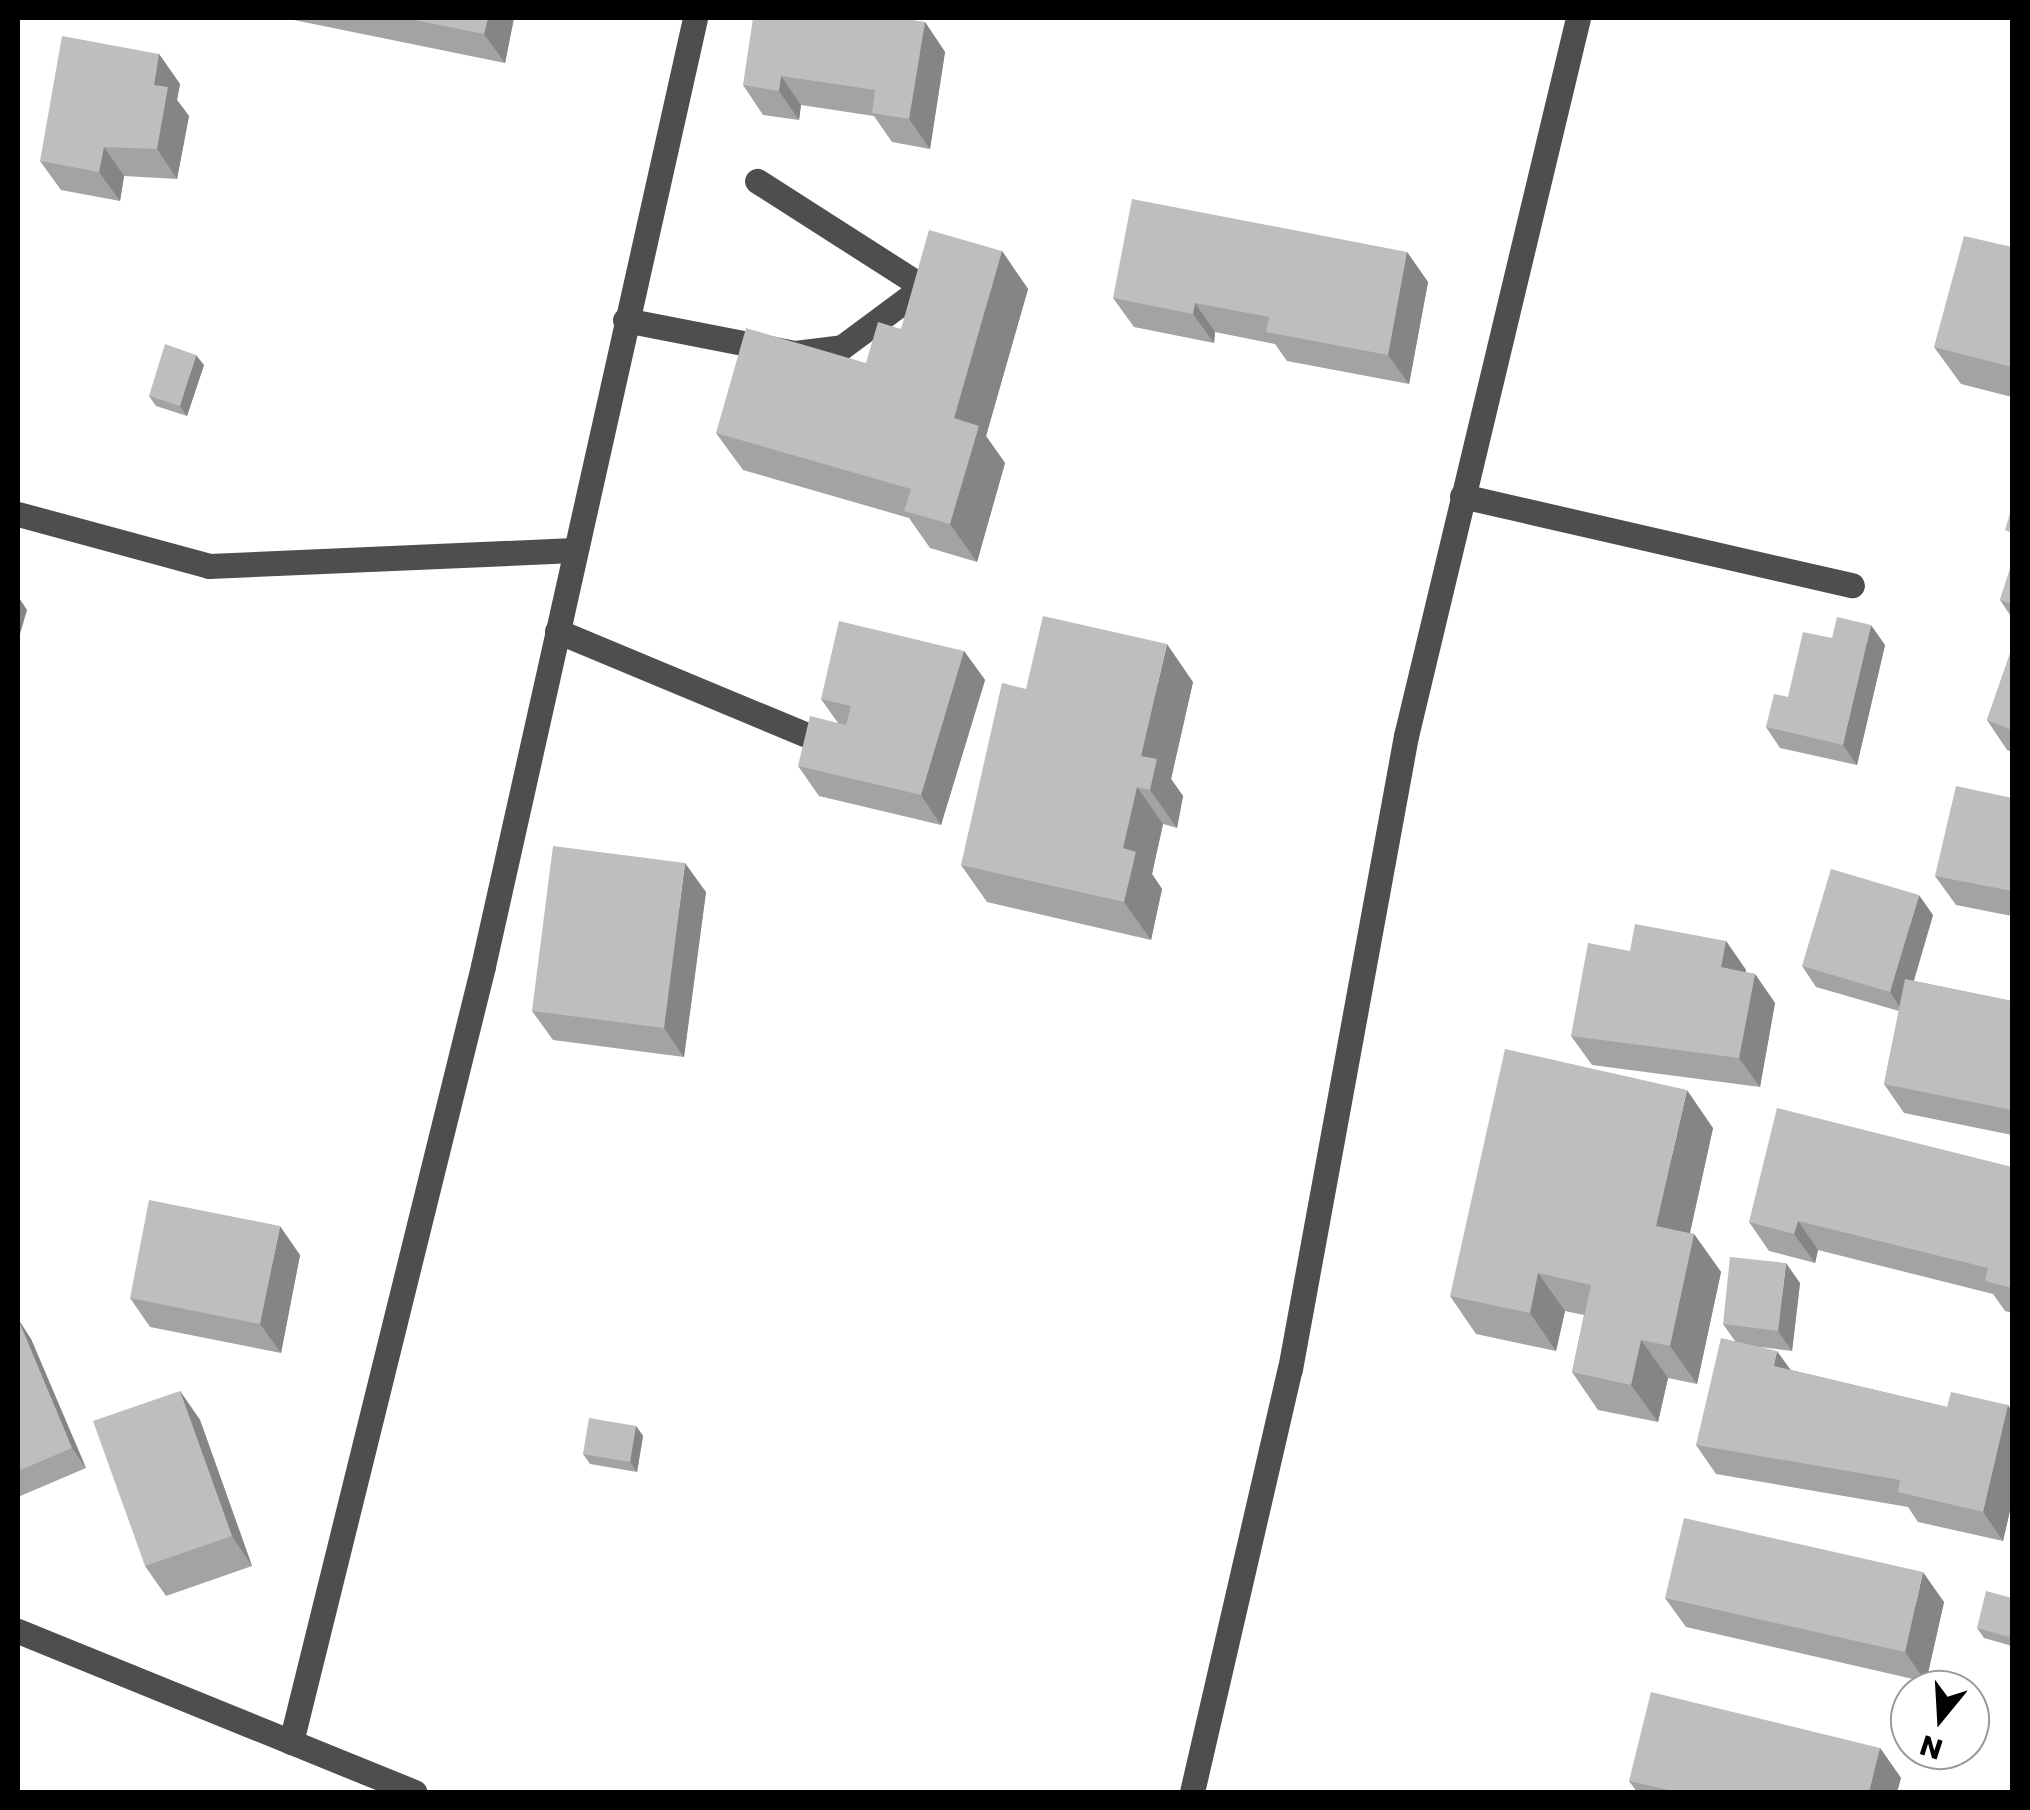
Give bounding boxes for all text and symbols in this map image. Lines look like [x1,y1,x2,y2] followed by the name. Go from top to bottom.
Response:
[1890,1670,1990,1770] north arrow
[1915,1725,1947,1769] text: N

